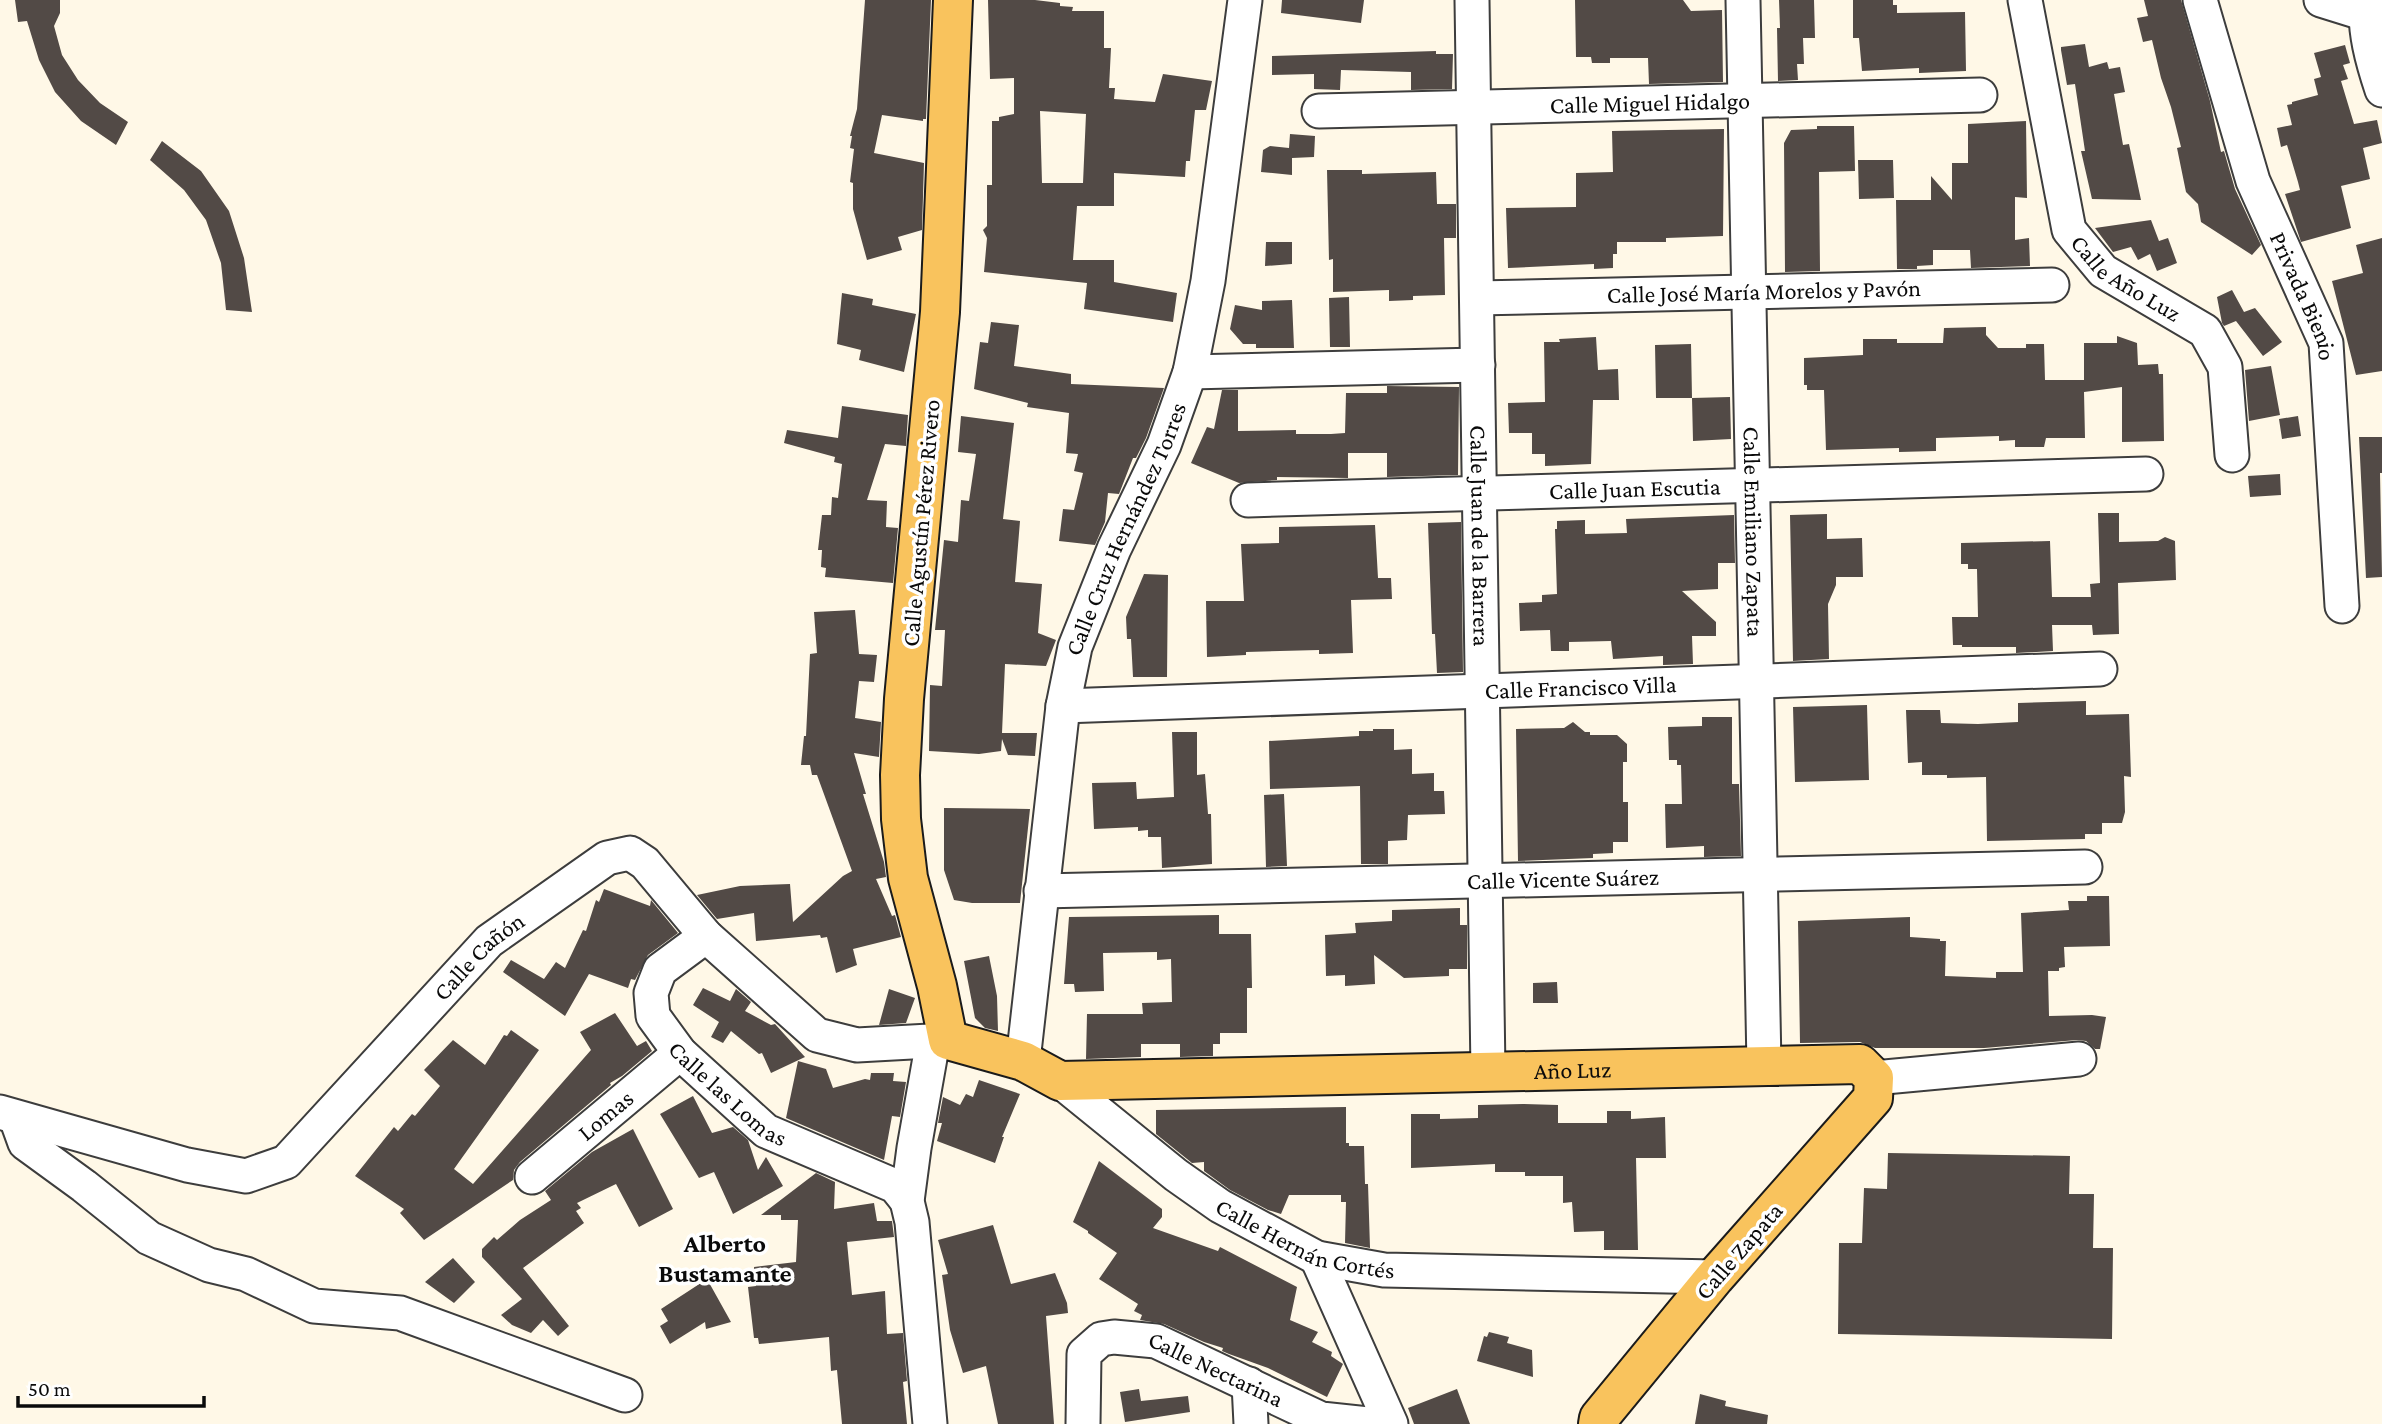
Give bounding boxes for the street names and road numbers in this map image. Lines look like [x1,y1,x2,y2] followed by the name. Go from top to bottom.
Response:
[1549,87,1750,118] street label: Calle Miguel Hidalgo
[2265,228,2341,362] street label: Privada Bienio
[2066,229,2186,327] street label: Calle Año Luz
[1607,274,1921,308] street label: Calle José María Morelos y Pavón
[896,398,945,648] street label: Calle Agustín Pérez Rivero
[1060,399,1191,657] street label: Calle Cruz Hernández Torres
[1465,425,1496,647] street label: Calle Juan de la Barrera
[1738,426,1770,637] street label: Calle Emiliano Zapata
[1549,472,1721,504] street label: Calle Juan Escutia
[1484,670,1677,704] street label: Calle Francisco Villa
[1466,863,1659,894] street label: Calle Vicente Suárez
[427,906,529,1006] street label: Calle Cañón
[663,1036,791,1151] street label: Calle las Lomas
[1533,1055,1612,1084] street label: Año Luz
[572,1084,638,1146] street label: Lomas
[1211,1192,1395,1283] street label: Calle Hernán Cortés
[1689,1197,1788,1304] street label: Calle Zapata
[1147,1326,1288,1412] street label: Calle Nectarina

